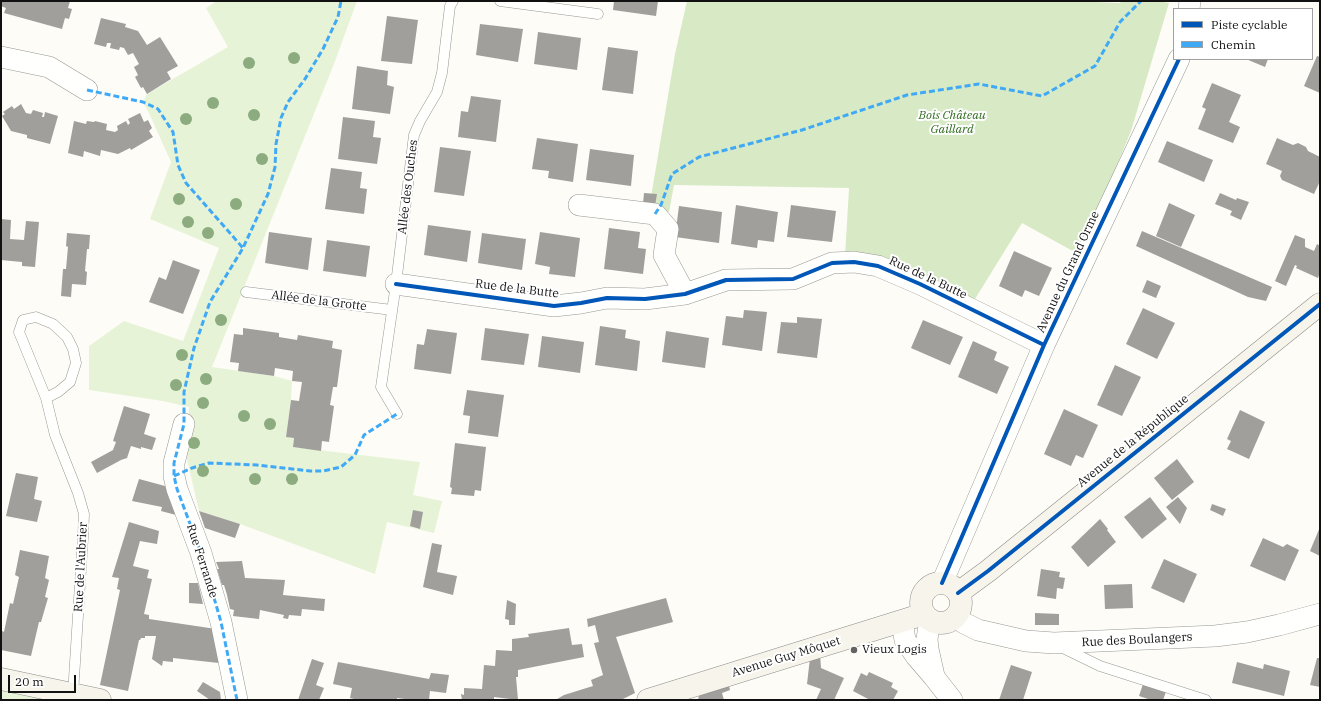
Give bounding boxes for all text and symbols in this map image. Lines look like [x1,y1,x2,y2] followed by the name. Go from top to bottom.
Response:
[1173,8,1313,60] legend
[1211,17,1287,32] text: Piste cyclable
[1211,37,1256,52] text: Chemin
[919,109,985,137] park label: Bois Château Gaillard
[395,139,421,235] street label: Allée des Ouches
[1033,209,1103,335] street label: Avenue du Grand Orme
[887,254,969,302] street label: Rue de la Butte
[474,277,560,301] street label: Rue de la Butte
[271,288,367,314] street label: Allée de la Grotte
[1074,392,1192,490] street label: Avenue de la République
[71,522,91,612] street label: Rue de l'Aubrier
[183,522,221,600] street label: Rue Ferrande
[1081,630,1193,650] street label: Rue des Boulangers
[730,634,842,680] street label: Avenue Guy Môquet
[862,643,927,657] place label: Vieux Logis
[849,645,859,655] marker: Vieux Logis
[10,667,78,693] scale bar
[15,674,44,689] text: 20 m

